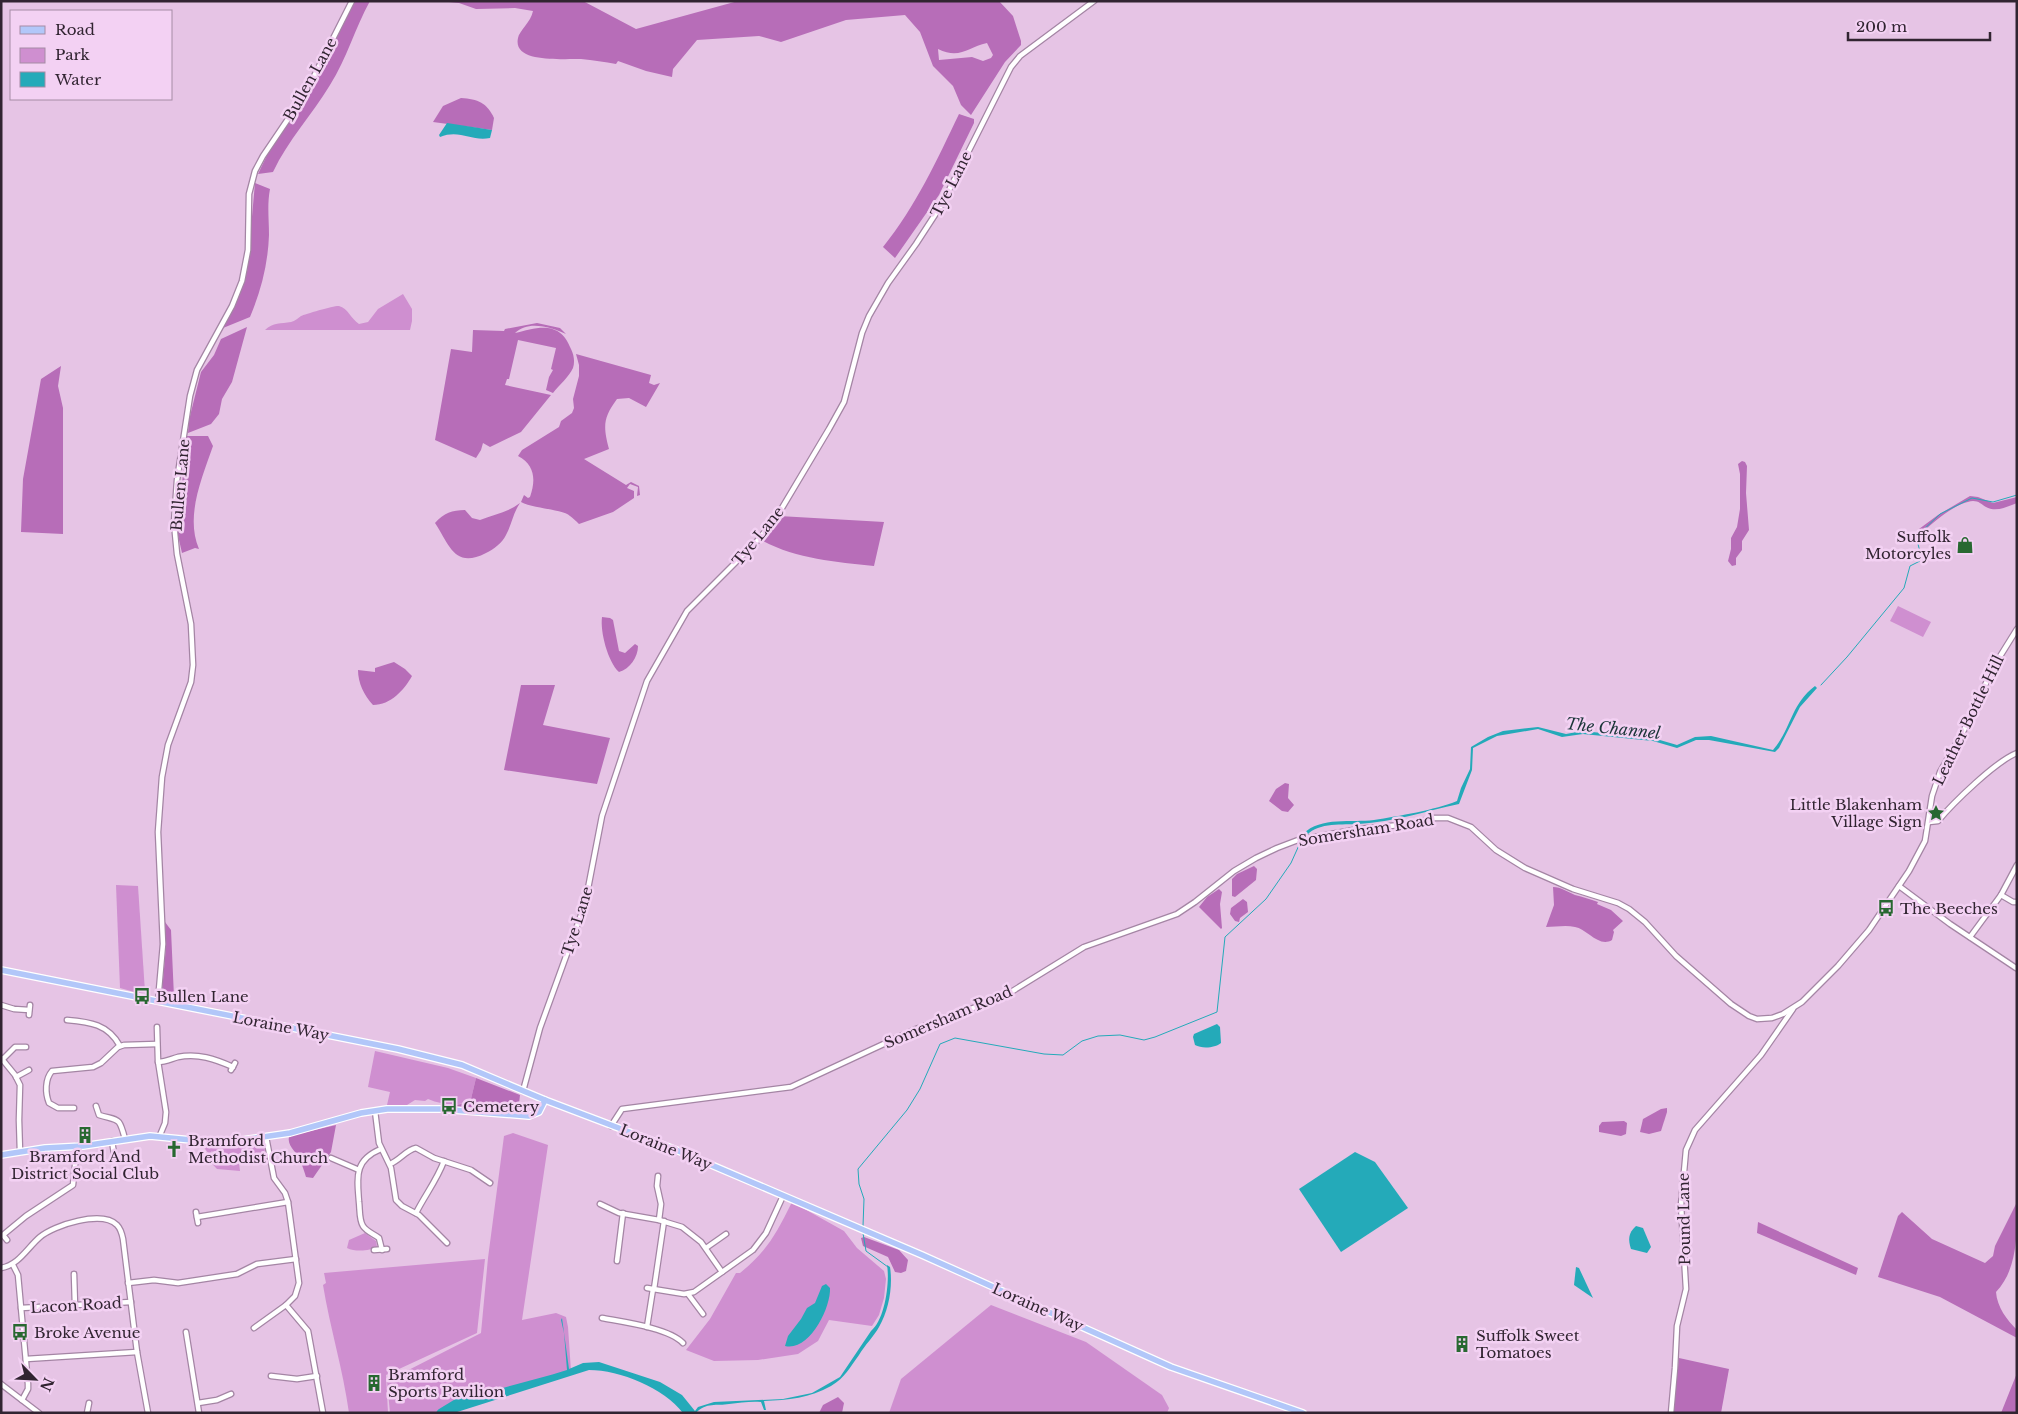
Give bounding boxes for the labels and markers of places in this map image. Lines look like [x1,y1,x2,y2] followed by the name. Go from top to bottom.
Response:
[1865,527,1952,563] place label: Suffolk Motorcyles
[1955,535,1975,555] shop icon: Suffolk Motorcyles
[1790,795,1922,831] place label: Little Blakenham Village Sign
[1926,803,1946,823] place icon: Little Blakenham Village Sign
[1876,898,1896,918] bus stop icon: The Beeches
[1900,899,1998,918] place label: The Beeches
[132,986,152,1006] bus stop icon: Bullen Lane
[156,987,249,1006] place label: Bullen Lane
[439,1096,459,1116] bus stop icon: Cemetery
[463,1097,540,1116] place label: Cemetery
[75,1125,95,1145] building icon: Bramford And District Social Club
[188,1131,328,1167] place label: Bramford Methodist Church
[164,1139,184,1159] church icon: Bramford Methodist Church
[11,1147,159,1183] place label: Bramford And District Social Club
[10,1322,30,1342] bus stop icon: Broke Avenue
[34,1323,140,1342] place label: Broke Avenue
[1476,1326,1580,1362] place label: Suffolk Sweet Tomatoes
[1452,1334,1472,1354] building icon: Suffolk Sweet Tomatoes
[388,1365,504,1401] place label: Bramford Sports Pavilion
[364,1373,384,1393] building icon: Bramford Sports Pavilion

